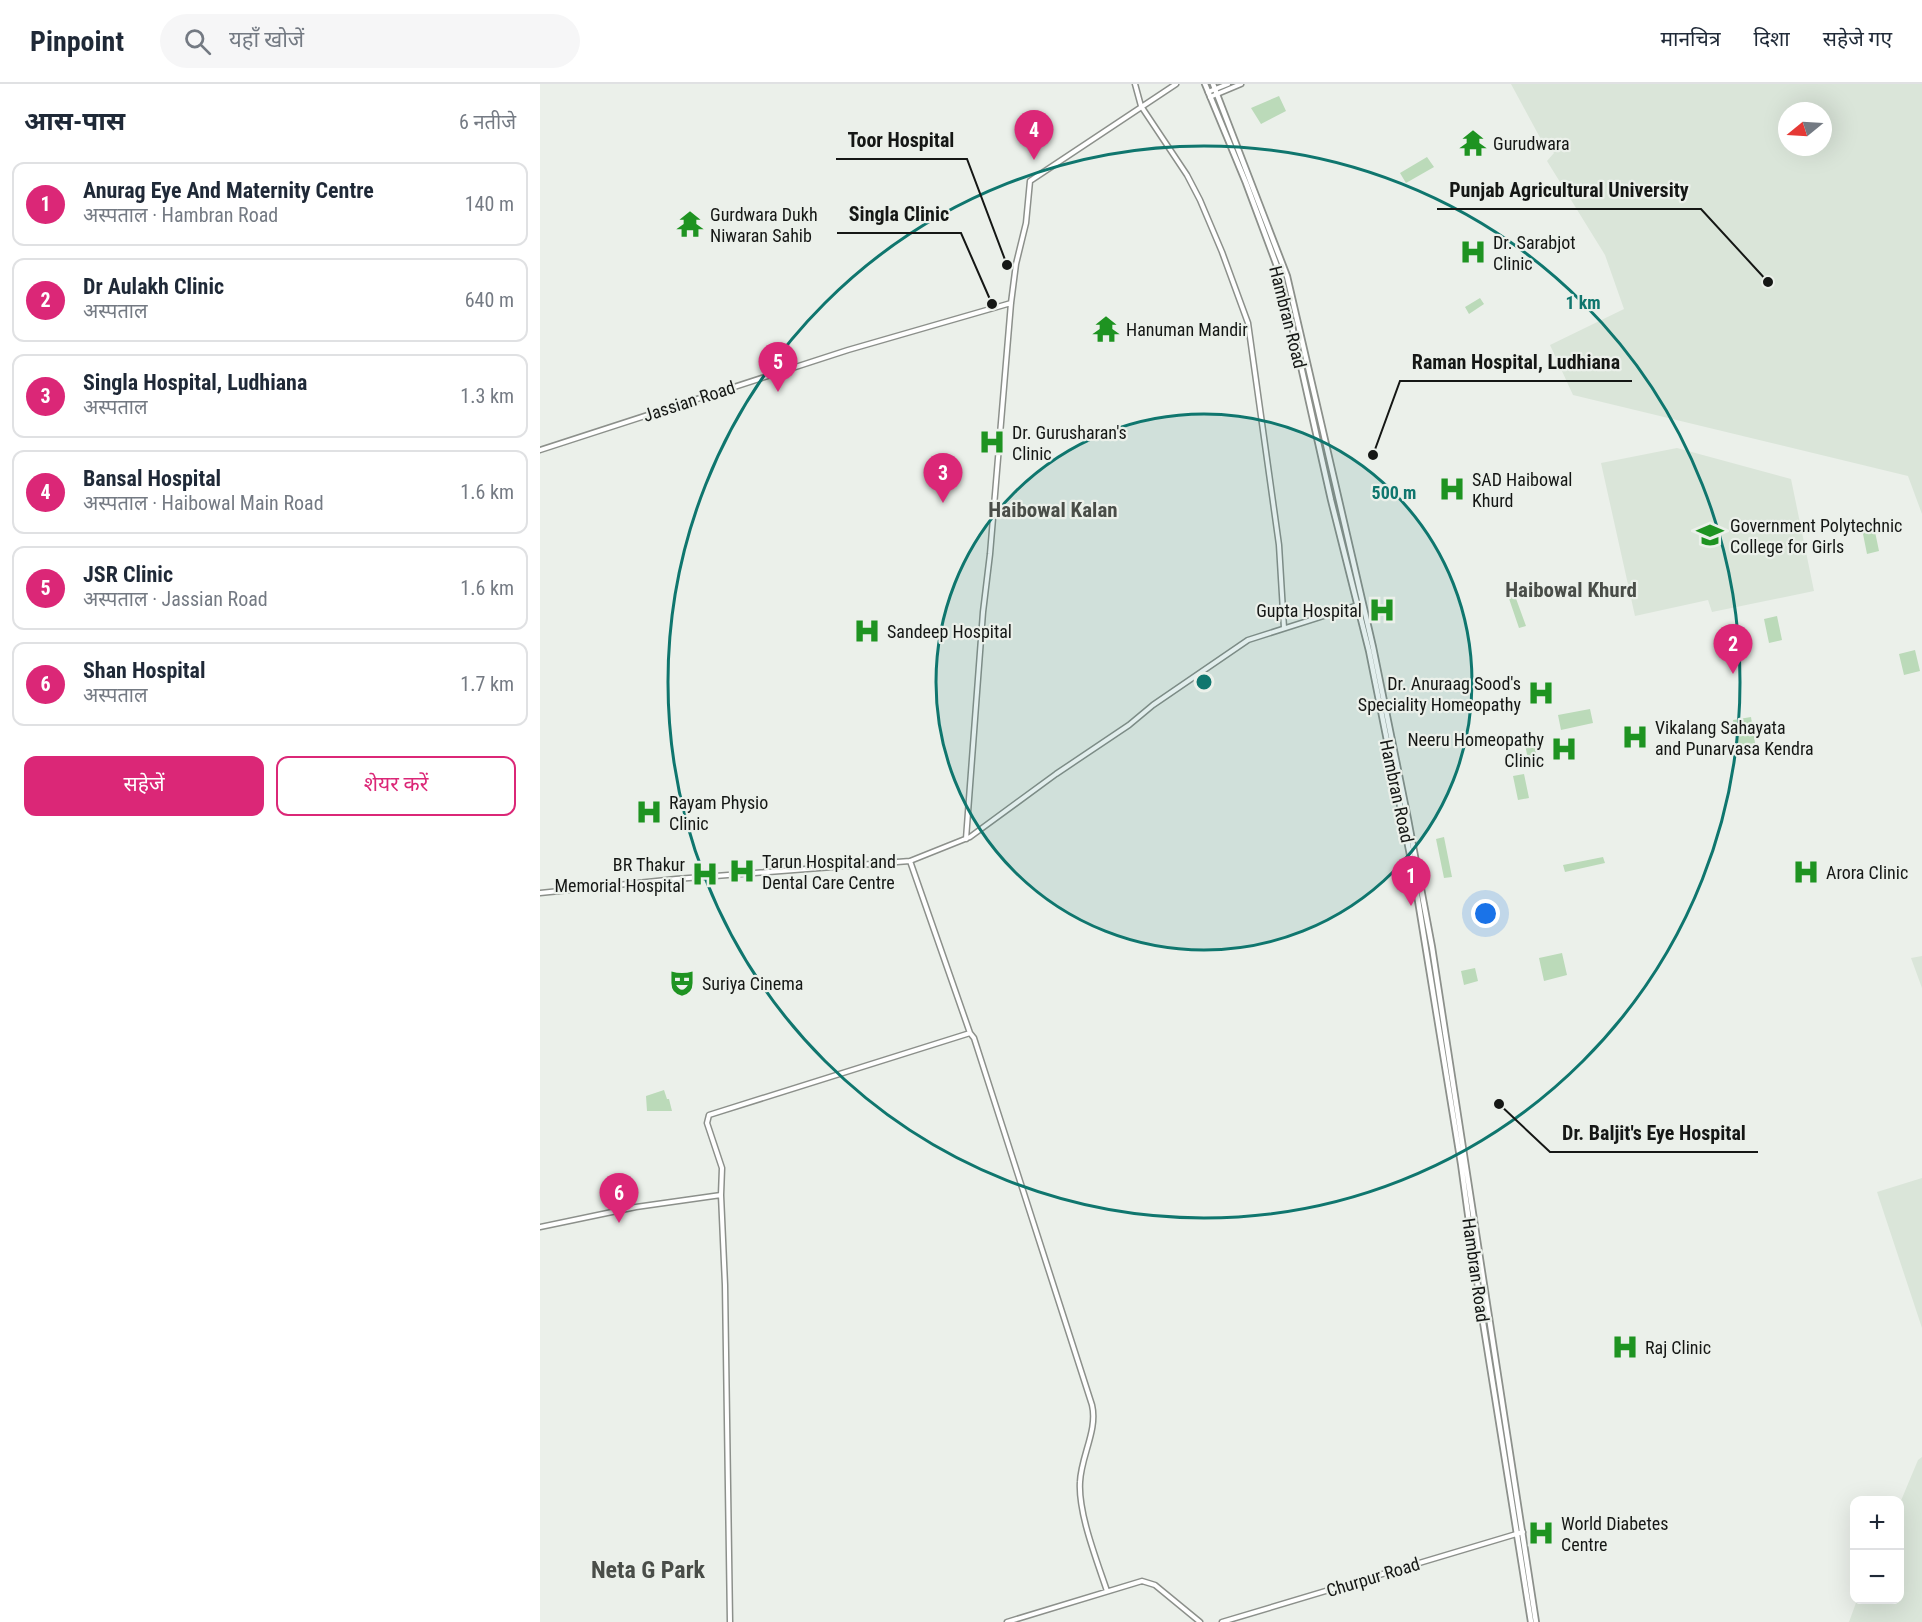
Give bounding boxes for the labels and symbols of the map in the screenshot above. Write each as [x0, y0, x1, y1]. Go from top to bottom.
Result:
north arrow [1778, 102, 1832, 156]
pin: 4 [1014, 110, 1054, 160]
callout: Toor Hospital [836, 121, 967, 159]
text: Toor Hospital [848, 128, 954, 152]
temple icon: Gurudwara [1458, 128, 1488, 158]
place label: Gurudwara [1493, 133, 1570, 154]
callout: Punjab Agricultural University [1437, 171, 1701, 209]
text: Punjab Agricultural University [1449, 178, 1689, 202]
callout: Singla Clinic [837, 195, 961, 233]
text: Singla Clinic [849, 202, 949, 226]
place label: Gurdwara Dukh Niwaran Sahib [710, 204, 818, 246]
temple icon: Gurdwara Dukh Niwaran Sahib [675, 209, 705, 239]
place label: Dr. Sarabjot Clinic [1493, 232, 1576, 274]
hospital icon: Dr. Sarabjot Clinic [1458, 237, 1488, 267]
street label: Hambran Road [1265, 264, 1311, 370]
text: 1 km [1565, 292, 1601, 313]
temple icon: Hanuman Mandir [1091, 314, 1121, 344]
place label: Hanuman Mandir [1126, 319, 1248, 340]
pin: 5 [758, 342, 798, 392]
callout: Raman Hospital, Ludhiana [1400, 343, 1632, 381]
text: Raman Hospital, Ludhiana [1412, 350, 1620, 374]
street label: Jassian Road [640, 376, 738, 426]
place label: Dr. Gurusharan's Clinic [1012, 422, 1127, 464]
hospital icon: Dr. Gurusharan's Clinic [977, 427, 1007, 457]
pin: 3 [924, 454, 962, 503]
place label: SAD Haibowal Khurd [1472, 469, 1572, 511]
hospital icon: SAD Haibowal Khurd [1437, 474, 1467, 504]
text: 500 m [1372, 482, 1416, 503]
district label: Haibowal Kalan [988, 498, 1118, 522]
place label: Government Polytechnic College for Girls [1730, 515, 1902, 557]
school or university icon: Government Polytechnic College for Girls [1695, 520, 1725, 550]
district label: Haibowal Khurd [1505, 578, 1637, 602]
hospital icon: Gupta Hospital [1367, 595, 1397, 625]
place label: Gupta Hospital [1256, 600, 1362, 621]
hospital icon: Sandeep Hospital [852, 616, 882, 646]
place label: Sandeep Hospital [887, 621, 1012, 642]
pin: 2 [1714, 624, 1752, 674]
centre of rings [1194, 672, 1214, 692]
place label: Dr. Anuraag Sood's Speciality Homeopathy [1358, 673, 1522, 715]
hospital icon: Dr. Anuraag Sood's Speciality Homeopathy [1526, 678, 1556, 708]
place label: Vikalang Sahayata and Punarvasa Kendra [1655, 717, 1814, 759]
hospital icon: Vikalang Sahayata and Punarvasa Kendra [1620, 722, 1650, 752]
place label: Neeru Homeopathy Clinic [1407, 729, 1544, 771]
hospital icon: Neeru Homeopathy Clinic [1549, 734, 1579, 764]
street label: Hambran Road [1376, 737, 1418, 845]
place label: Rayam Physio Clinic [669, 792, 768, 834]
hospital icon: Rayam Physio Clinic [634, 797, 664, 827]
place label: Tarun Hospital and Dental Care Centre [762, 851, 896, 893]
place label: BR Thakur Memorial Hospital [554, 854, 686, 896]
hospital icon: Tarun Hospital and Dental Care Centre [727, 856, 757, 886]
pin: 1 [1392, 856, 1430, 906]
hospital icon: Arora Clinic [1791, 857, 1821, 887]
hospital icon: BR Thakur Memorial Hospital [690, 859, 720, 889]
place label: Arora Clinic [1826, 862, 1908, 883]
your location [1471, 899, 1500, 928]
theatre icon: Suriya Cinema [667, 968, 697, 998]
place label: Suriya Cinema [702, 973, 803, 994]
callout: Dr. Baljit's Eye Hospital [1550, 1114, 1758, 1152]
text: Dr. Baljit's Eye Hospital [1562, 1121, 1746, 1145]
pin: 6 [600, 1174, 638, 1223]
street label: Hambran Road [1458, 1217, 1494, 1323]
hospital icon: Raj Clinic [1610, 1332, 1640, 1362]
place label: Raj Clinic [1645, 1337, 1711, 1358]
place label: World Diabetes Centre [1561, 1513, 1668, 1555]
hospital icon: World Diabetes Centre [1526, 1518, 1556, 1548]
street label: Churpur Road [1324, 1553, 1422, 1601]
district label: Neta G Park [591, 1556, 706, 1584]

